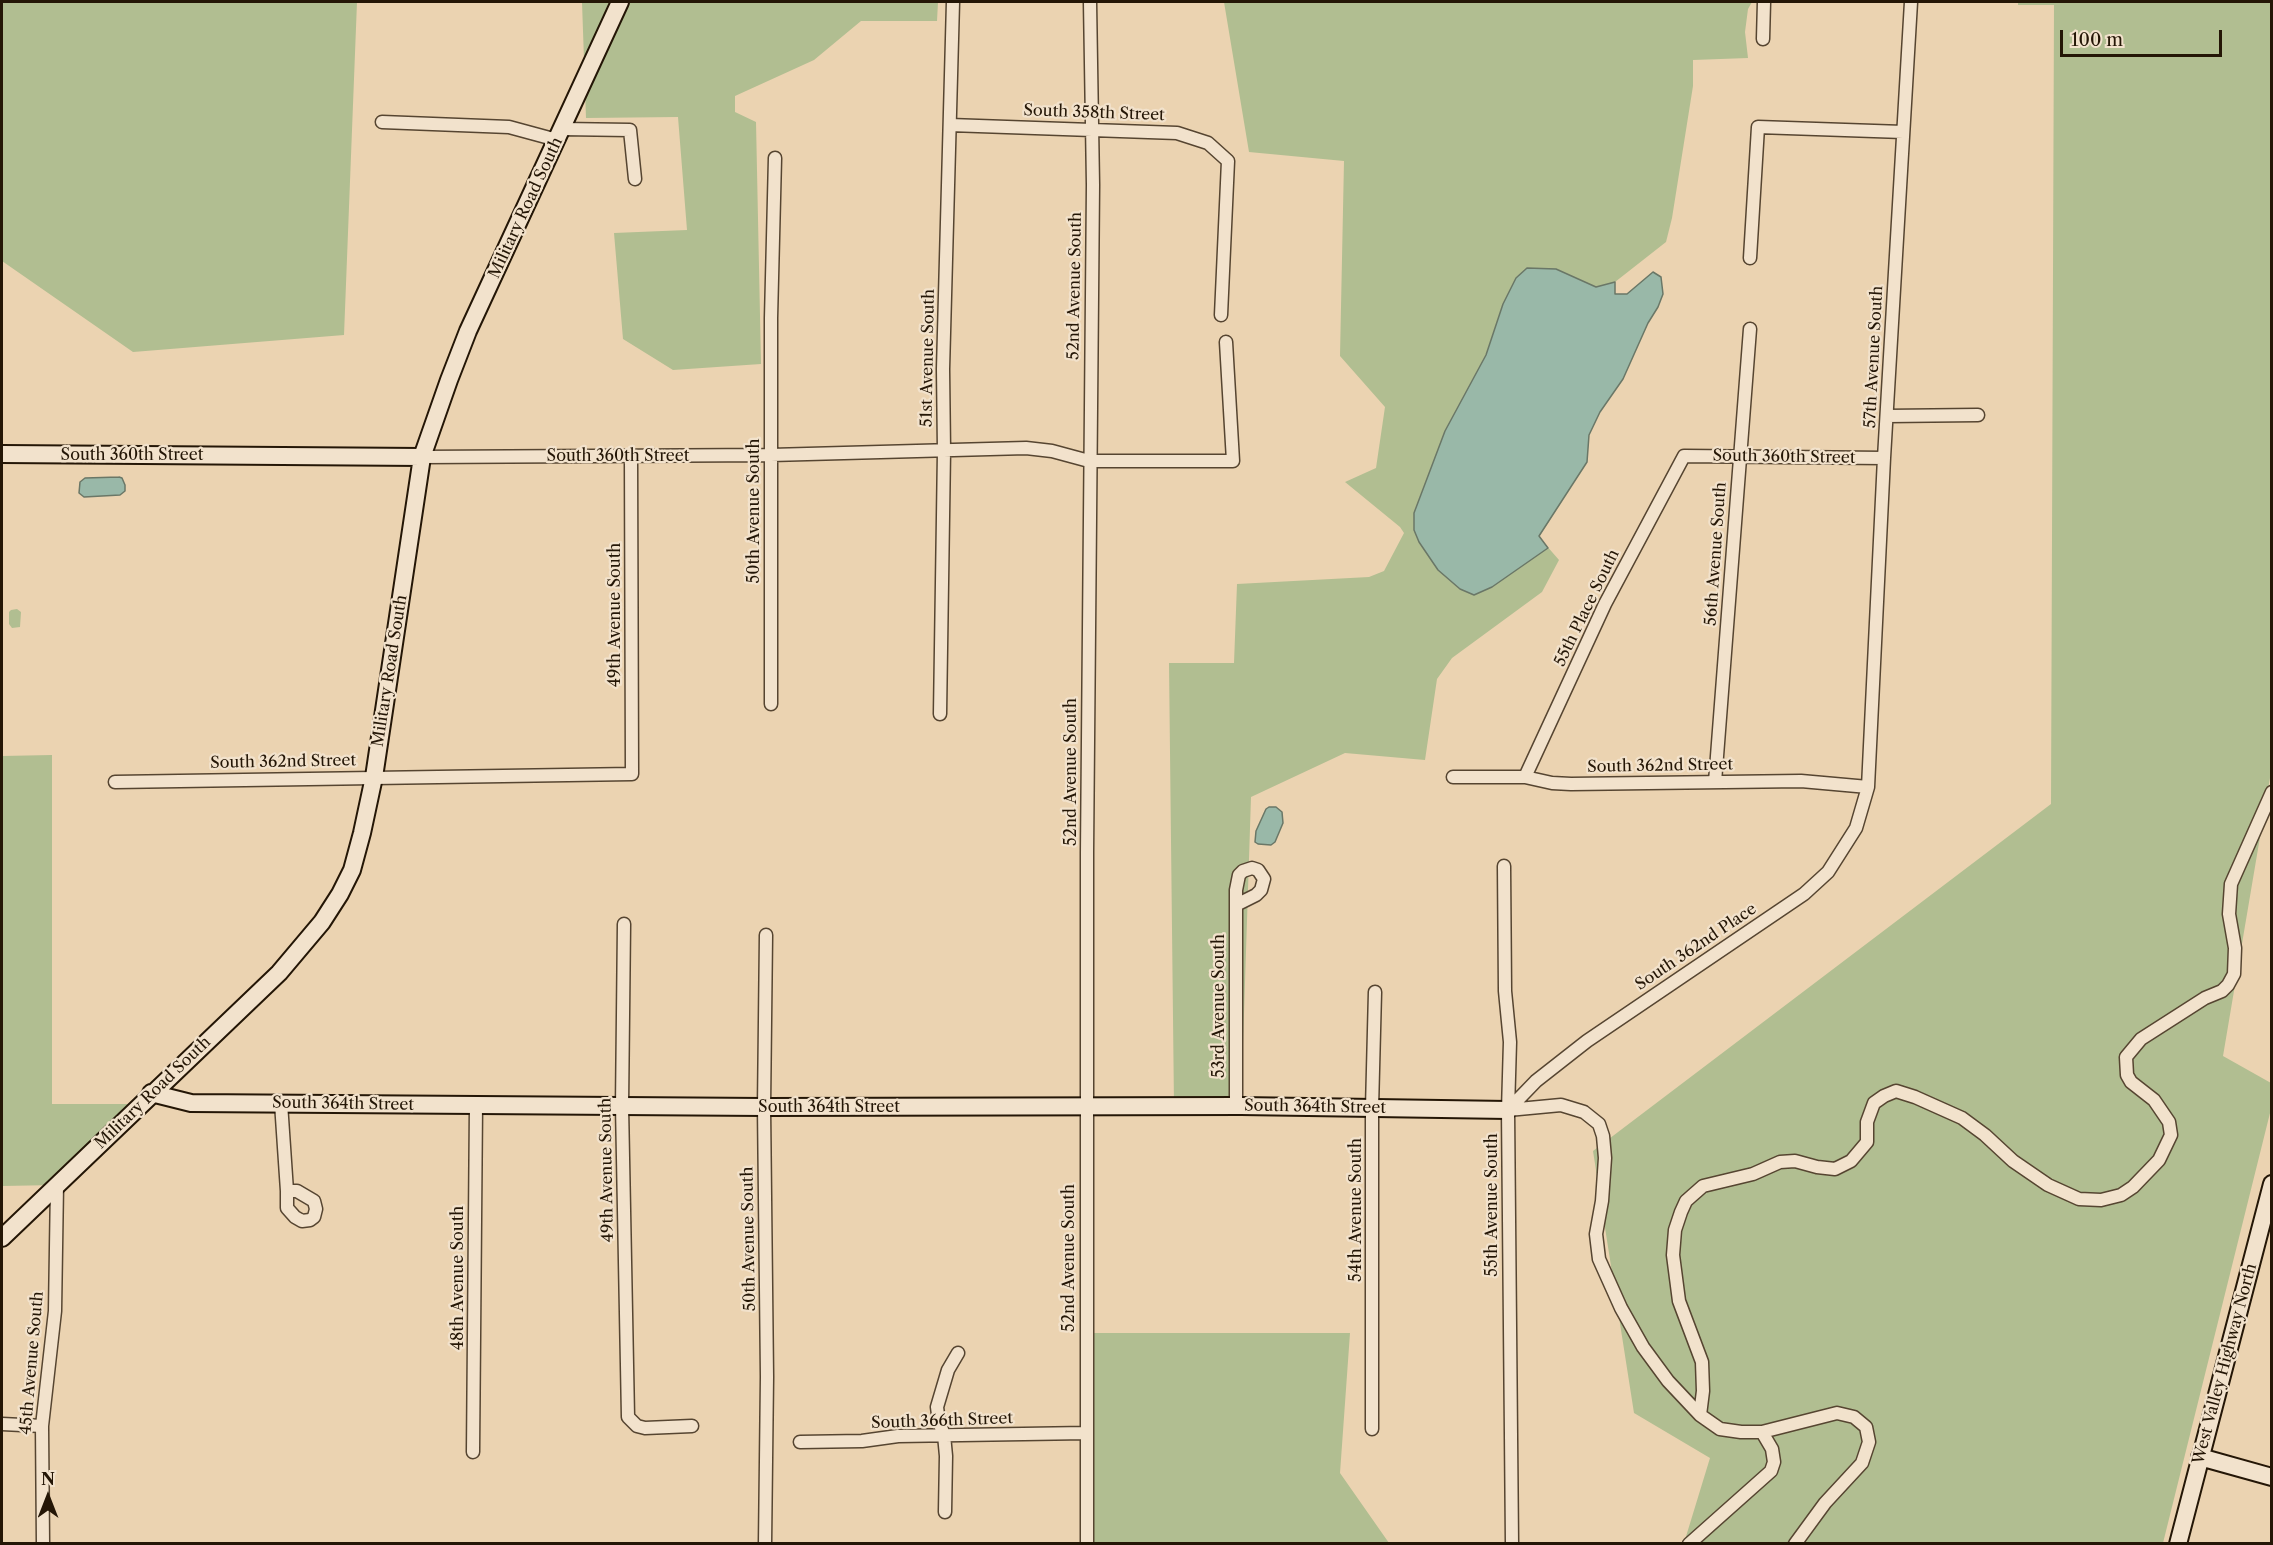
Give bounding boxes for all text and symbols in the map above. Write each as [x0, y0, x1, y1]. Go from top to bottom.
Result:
scale bar [2063, 18, 2225, 56]
text: 100 m [2071, 29, 2123, 51]
street label: South 358th Street [1023, 101, 1165, 125]
street label: Military Road South [485, 134, 567, 282]
street label: 52nd Avenue South [1064, 212, 1086, 360]
street label: 57th Avenue South [1861, 285, 1887, 429]
street label: 51st Avenue South [917, 289, 939, 427]
street label: 50th Avenue South [744, 439, 764, 583]
street label: South 360th Street [61, 445, 203, 465]
street label: South 360th Street [547, 446, 689, 466]
street label: South 360th Street [1712, 446, 1856, 468]
street label: 56th Avenue South [1701, 481, 1731, 627]
street label: 49th Avenue South [605, 543, 625, 687]
street label: 55th Place South [1550, 546, 1624, 670]
street label: Military Road South [369, 594, 411, 748]
street label: 52nd Avenue South [1061, 698, 1081, 846]
street label: South 362nd Street [210, 751, 356, 773]
street label: South 362nd Street [1587, 755, 1733, 777]
street label: South 362nd Place [1632, 899, 1760, 995]
street label: 53rd Avenue South [1209, 934, 1229, 1078]
street label: Military Road South [91, 1033, 215, 1153]
street label: South 364th Street [272, 1093, 414, 1115]
street label: South 364th Street [1244, 1096, 1386, 1118]
street label: South 364th Street [758, 1097, 900, 1117]
street label: 49th Avenue South [596, 1098, 618, 1242]
street label: 55th Avenue South [1482, 1133, 1502, 1277]
street label: 54th Avenue South [1346, 1138, 1366, 1282]
street label: 50th Avenue South [738, 1166, 760, 1312]
street label: 52nd Avenue South [1059, 1184, 1079, 1332]
street label: 48th Avenue South [448, 1206, 468, 1350]
street label: West Valley Highway North [2189, 1261, 2261, 1467]
street label: 45th Avenue South [16, 1290, 48, 1436]
street label: South 366th Street [871, 1409, 1013, 1433]
north arrow [18, 1467, 78, 1527]
text: N [41, 1469, 55, 1489]

